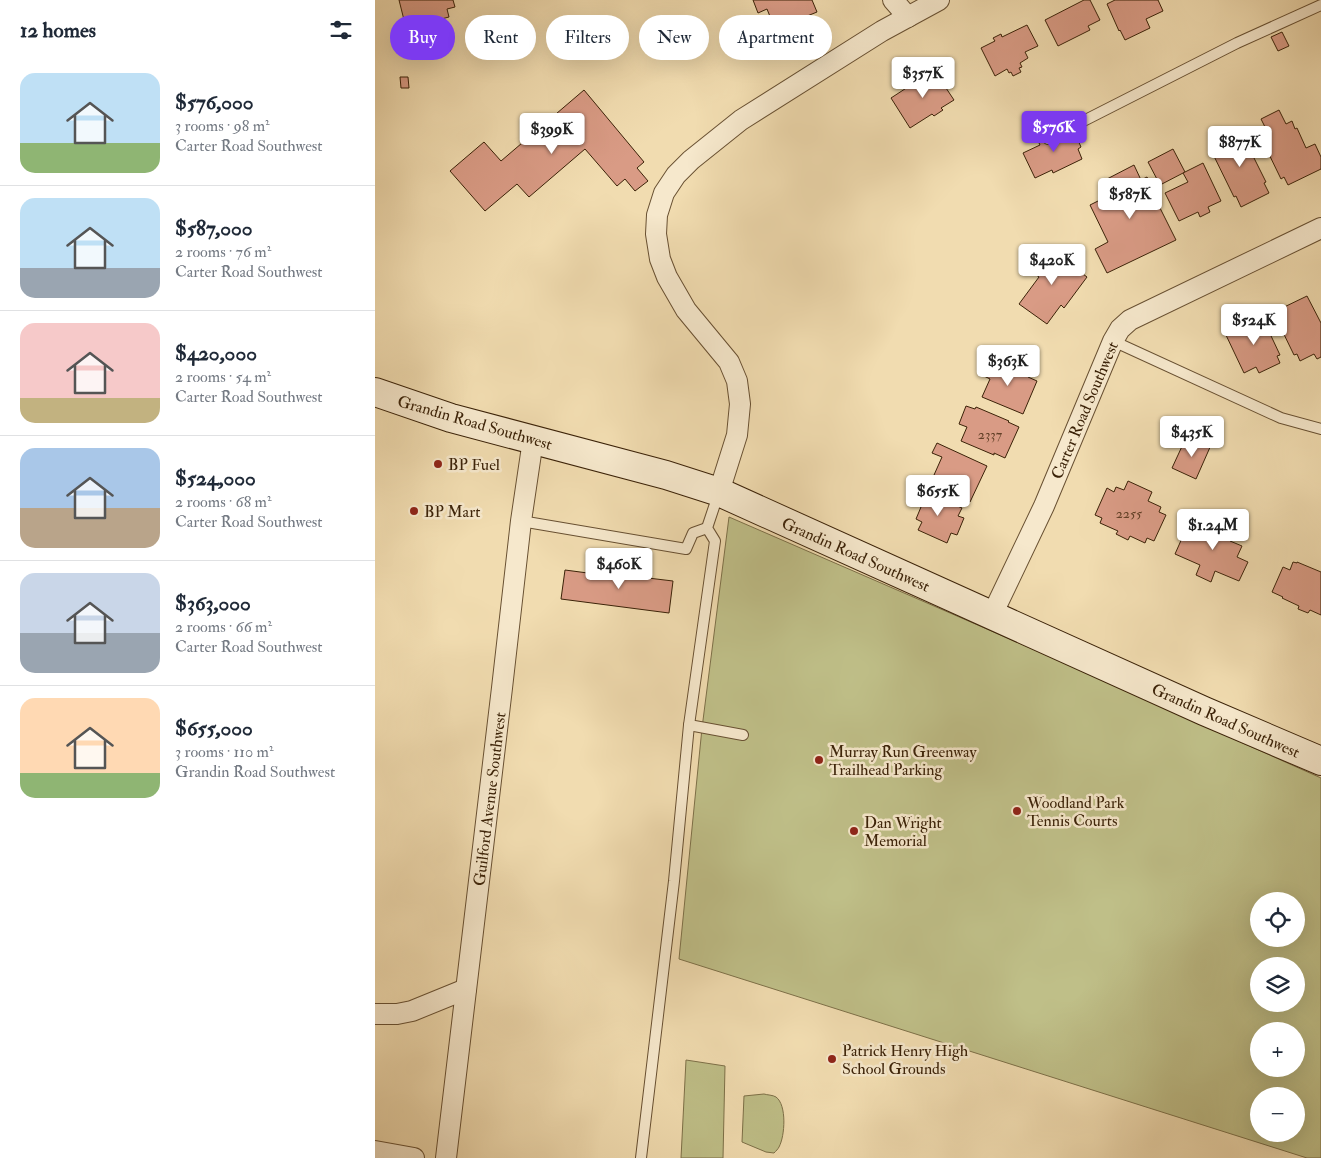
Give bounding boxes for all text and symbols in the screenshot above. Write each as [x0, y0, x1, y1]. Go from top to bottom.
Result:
chip: Buy [390, 15, 455, 60]
chip: Rent [465, 15, 536, 60]
chip: Filters [546, 15, 629, 60]
chip: New [639, 15, 709, 60]
chip: Apartment [719, 15, 832, 60]
icon: filters [327, 16, 355, 44]
text: 12 homes [20, 17, 96, 44]
pin: $357K [888, 56, 958, 99]
text: $357K [903, 63, 943, 83]
text: $576,000 [175, 89, 254, 116]
icon: home [60, 93, 120, 153]
pin: $576K [1019, 110, 1089, 153]
pin: $399K [517, 112, 587, 155]
text: 3 rooms · 98 m² [175, 116, 270, 136]
text: $576K [1033, 117, 1075, 137]
text: $399K [531, 119, 573, 139]
pin: $877K [1205, 126, 1275, 168]
text: $877K [1219, 132, 1261, 152]
text: Carter Road Southwest [175, 136, 323, 156]
pin: $587K [1095, 178, 1165, 220]
text: $587K [1109, 184, 1151, 204]
text: $587,000 [175, 215, 253, 242]
icon: home [60, 218, 120, 278]
text: 2 rooms · 76 m² [175, 242, 271, 262]
pin: $420K [1017, 244, 1087, 286]
text: $420K [1029, 250, 1075, 270]
text: Carter Road Southwest [175, 262, 323, 282]
pin: $524K [1219, 304, 1289, 346]
text: $524K [1232, 310, 1276, 330]
street label: Carter Road Southwest [1047, 339, 1123, 482]
text: $420,000 [175, 340, 257, 367]
icon: home [60, 343, 120, 403]
pin: $363K [973, 344, 1043, 387]
text: $363K [988, 351, 1028, 371]
text: 2 rooms · 54 m² [175, 367, 271, 387]
text: Carter Road Southwest [175, 387, 323, 407]
street label: Grandin Road Southwest [395, 391, 554, 455]
pin: $435K [1157, 416, 1227, 458]
text: $435K [1171, 422, 1213, 442]
house number: 2337 [978, 426, 1003, 443]
place label: BP Fuel [448, 455, 500, 475]
marker: BP Fuel [432, 458, 444, 470]
text: $524,000 [175, 465, 256, 492]
icon: home [60, 468, 120, 528]
pin: $655K [903, 474, 973, 517]
text: $655K [917, 481, 959, 501]
text: 2 rooms · 68 m² [175, 492, 271, 512]
place label: BP Mart [424, 502, 480, 522]
marker: BP Mart [408, 505, 420, 517]
house number: 2255 [1116, 505, 1143, 522]
pin: $1.24M [1172, 508, 1254, 551]
text: Carter Road Southwest [175, 512, 323, 532]
street label: Grandin Road Southwest [778, 513, 933, 597]
text: $1.24M [1188, 515, 1238, 535]
pin: $460K [584, 548, 654, 590]
text: $460K [596, 554, 642, 574]
text: $363,000 [175, 590, 251, 617]
icon: home [60, 593, 120, 653]
text: 2 rooms · 66 m² [175, 617, 272, 637]
text: Carter Road Southwest [175, 637, 323, 657]
street label: Grandin Road Southwest [1148, 679, 1303, 763]
street label: Guilford Avenue Southwest [469, 711, 511, 887]
text: $655,000 [175, 715, 253, 742]
icon: home [60, 718, 120, 778]
text: 3 rooms · 110 m² [175, 742, 273, 762]
place label: Murray Run Greenway Trailhead Parking [829, 742, 977, 780]
marker: Murray Run Greenway Trailhead Parking [813, 754, 825, 766]
text: Grandin Road Southwest [175, 762, 335, 782]
place label: Woodland Park Tennis Courts [1026, 793, 1125, 831]
marker: Woodland Park Tennis Courts [1011, 805, 1023, 817]
place label: Dan Wright Memorial [864, 813, 942, 851]
marker: Dan Wright Memorial [848, 825, 860, 837]
map controls [1250, 892, 1305, 1142]
button: locate [1250, 892, 1305, 947]
button: layers [1250, 957, 1305, 1012]
button: + [1250, 1022, 1305, 1077]
place label: Patrick Henry High School Grounds [842, 1041, 969, 1079]
marker: Patrick Henry High School Grounds [826, 1053, 838, 1065]
button: − [1250, 1087, 1305, 1142]

